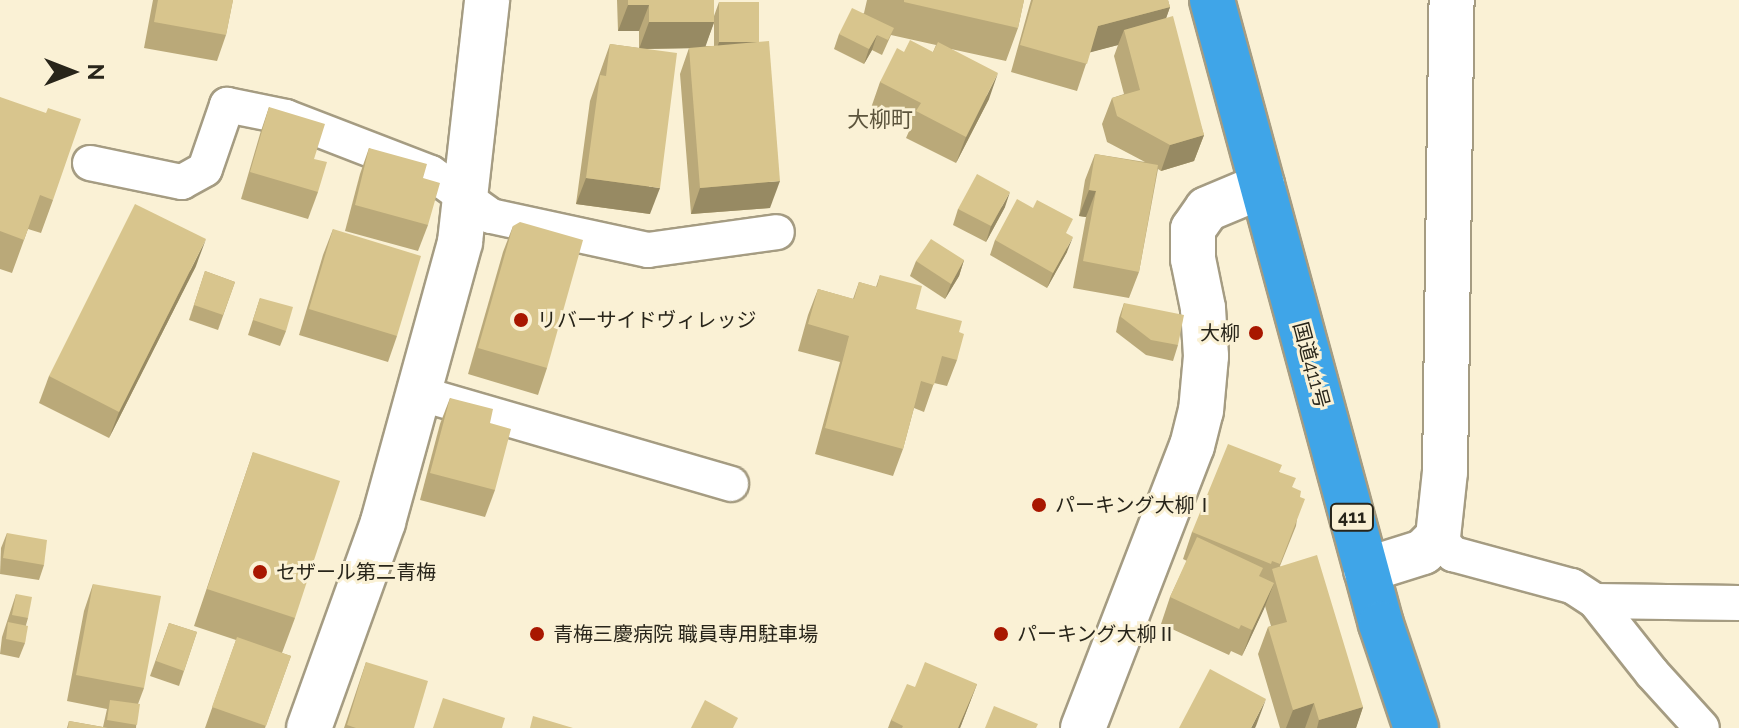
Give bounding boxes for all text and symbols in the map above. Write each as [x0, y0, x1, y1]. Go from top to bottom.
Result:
north arrow [32, 32, 112, 112]
text: N [83, 64, 109, 80]
district label: 大柳町 [847, 107, 913, 133]
place label: リバーサイドヴィレッジ [537, 308, 757, 332]
marker: リバーサイドヴィレッジ [512, 311, 530, 329]
street label: 国道411号 [1288, 319, 1334, 411]
place label: 大柳 [1200, 321, 1240, 345]
marker: 大柳 [1247, 324, 1265, 342]
place label: パーキング大柳Ⅰ [1055, 493, 1215, 517]
marker: パーキング大柳Ⅰ [1030, 496, 1048, 514]
road number: 411 [1328, 503, 1376, 531]
place label: セザール第二青梅 [276, 560, 436, 584]
marker: セザール第二青梅 [251, 563, 269, 581]
place label: 青梅三慶病院 職員専用駐車場 [553, 622, 818, 646]
place label: パーキング大柳Ⅱ [1017, 622, 1177, 646]
marker: 青梅三慶病院 職員専用駐車場 [528, 625, 546, 643]
marker: パーキング大柳Ⅱ [992, 625, 1010, 643]

